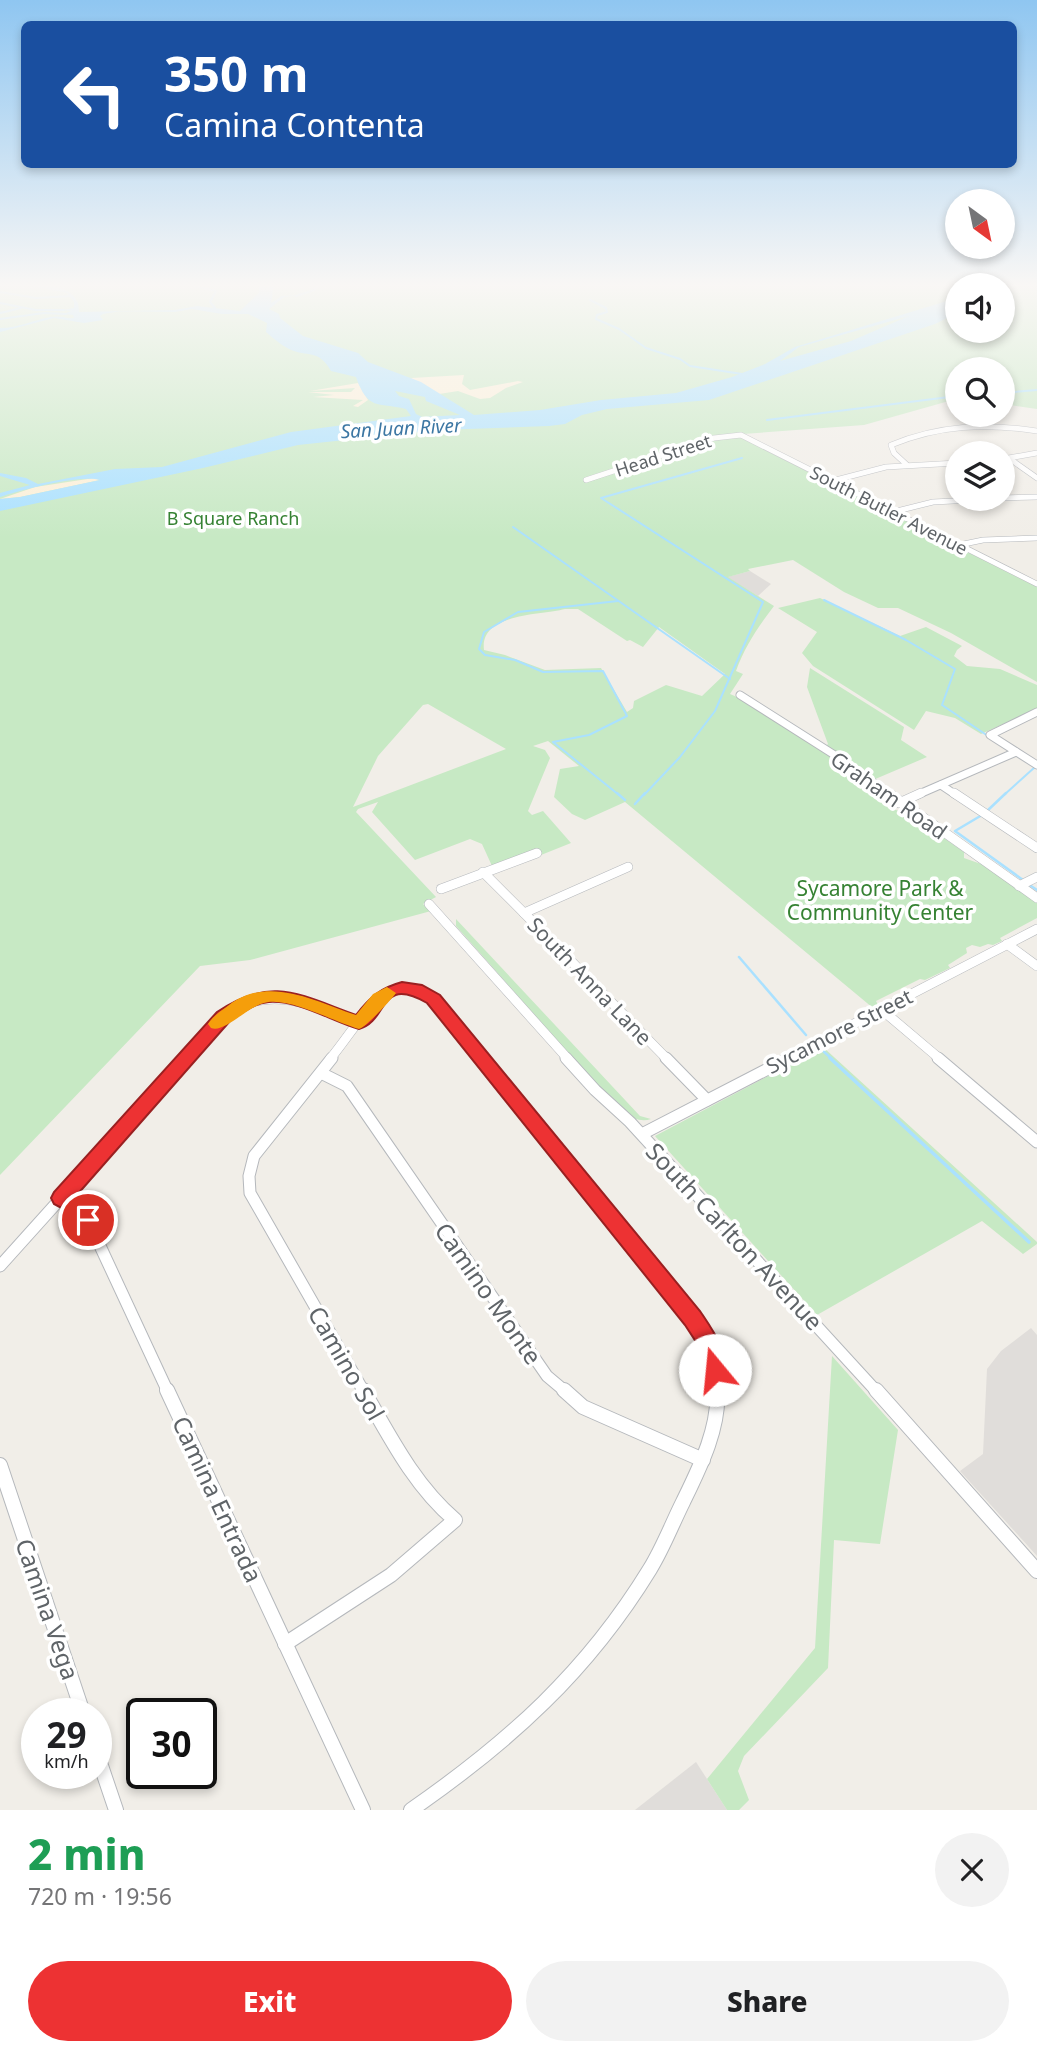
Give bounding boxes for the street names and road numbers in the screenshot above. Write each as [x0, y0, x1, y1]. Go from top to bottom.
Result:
street label: Head Street [612, 428, 715, 482]
street label: South Butler Avenue [806, 460, 972, 560]
street label: Graham Road [825, 745, 953, 845]
street label: South Anna Lane [522, 911, 658, 1051]
street label: Sycamore Street [761, 982, 917, 1080]
street label: South Carlton Avenue [639, 1135, 831, 1337]
street label: Camino Monte [428, 1215, 550, 1371]
street label: Camino Sol [301, 1300, 393, 1426]
street label: Camina Entrada [165, 1411, 271, 1587]
street label: Camina Vega [8, 1534, 88, 1684]

